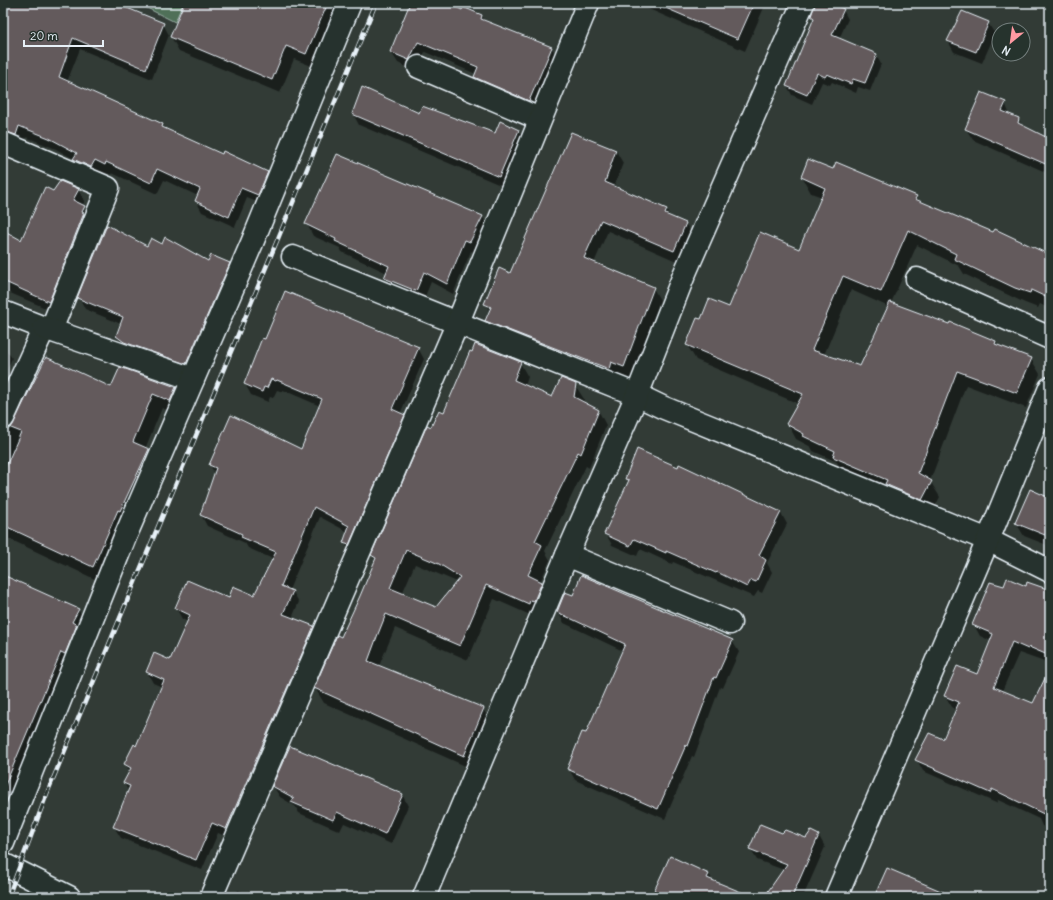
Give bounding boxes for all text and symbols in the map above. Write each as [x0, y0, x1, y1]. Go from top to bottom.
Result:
scale bar [24, 22, 103, 48]
north arrow [991, 22, 1031, 62]
text: 20 m [30, 28, 58, 43]
text: N [999, 43, 1013, 59]

